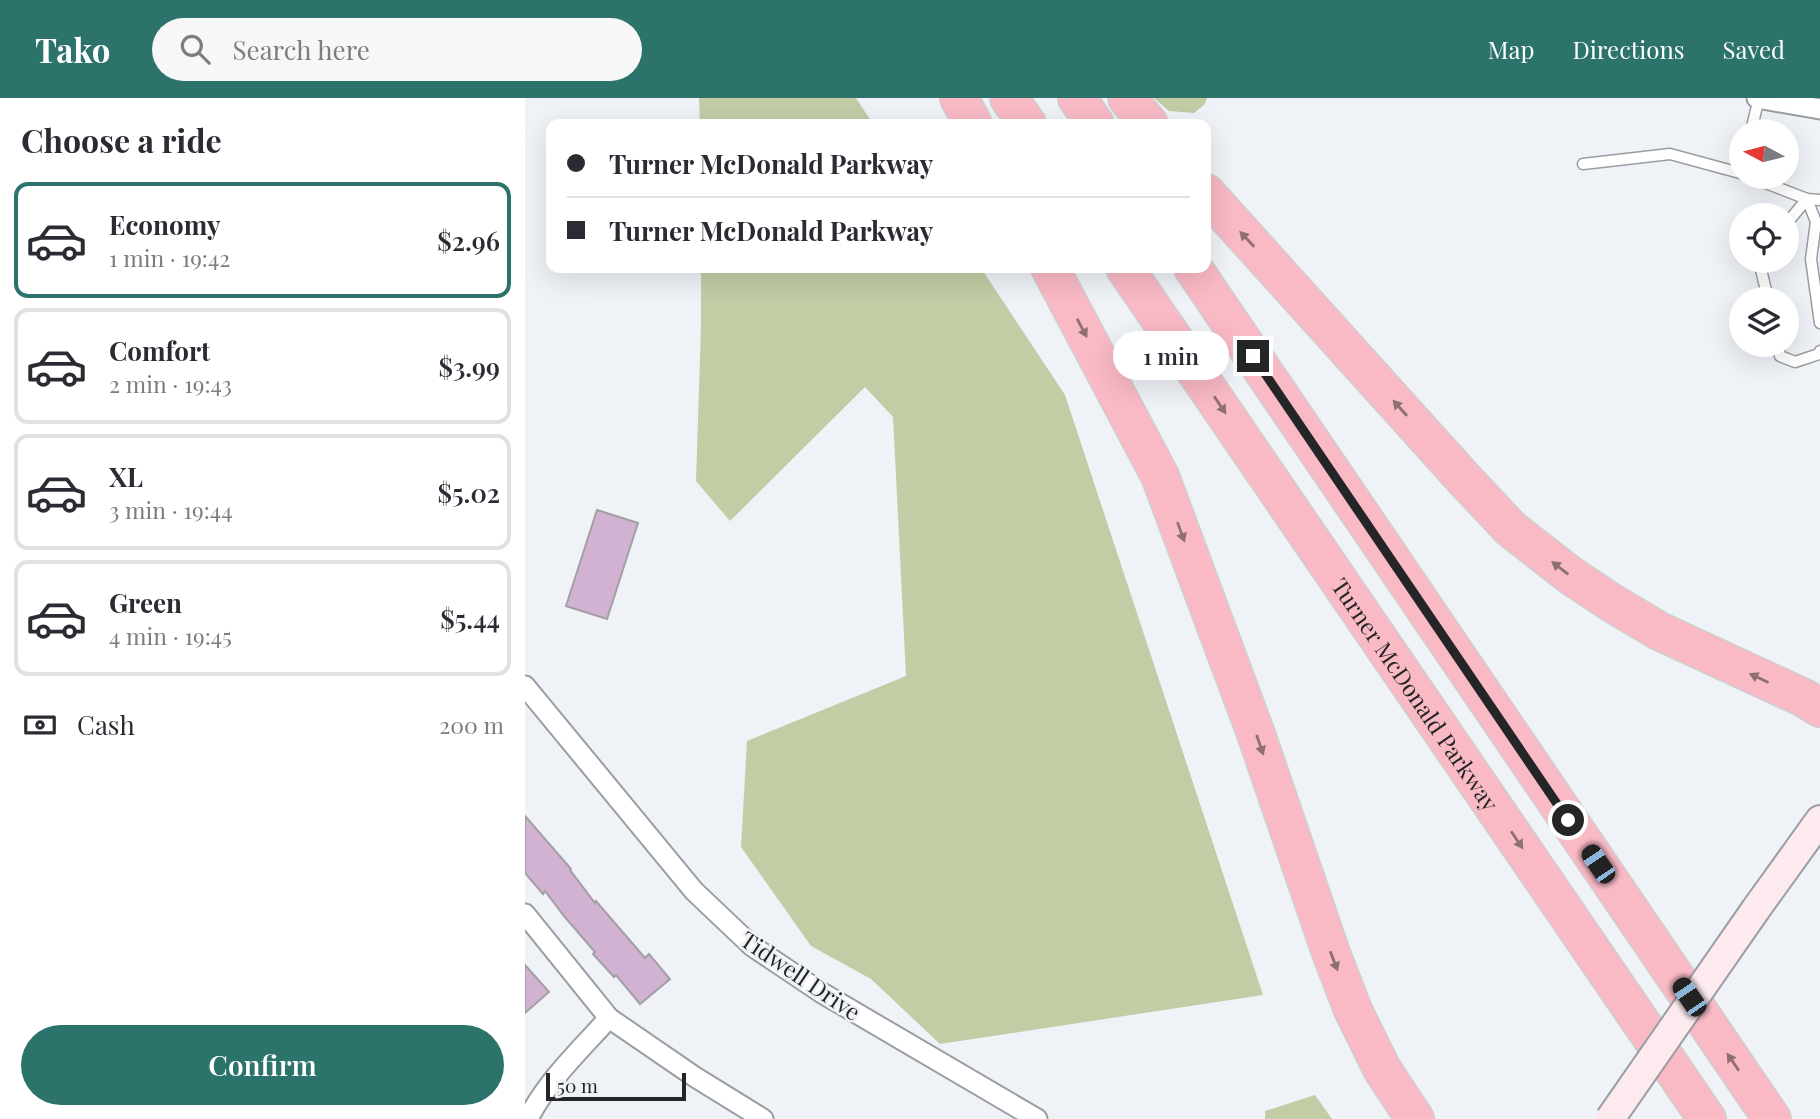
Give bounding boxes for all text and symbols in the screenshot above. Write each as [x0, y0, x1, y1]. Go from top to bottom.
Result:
search box [152, 18, 642, 81]
text: Tako [35, 27, 110, 71]
icon: search [176, 30, 214, 68]
text: Search here [232, 32, 370, 67]
text: Map [1488, 33, 1534, 65]
text: Directions [1572, 33, 1685, 65]
text: Saved [1723, 33, 1785, 65]
text: Choose a ride [21, 118, 222, 161]
north arrow [1729, 119, 1799, 189]
map controls [1729, 119, 1799, 357]
text: Turner McDonald Parkway [609, 146, 933, 181]
button: locate [1729, 203, 1799, 273]
text: Economy [109, 207, 220, 242]
icon: car [25, 209, 88, 272]
text: Turner McDonald Parkway [609, 213, 933, 248]
text: $2.96 [437, 223, 500, 258]
one-way arrow [1240, 231, 1256, 248]
text: 1 min · 19:42 [109, 242, 230, 273]
button: layers [1729, 287, 1799, 357]
one-way arrow [1076, 318, 1087, 338]
callout: 1 min [1113, 331, 1229, 380]
text: Comfort [109, 333, 210, 368]
icon: car [25, 335, 88, 398]
text: 1 min [1143, 340, 1199, 371]
route end [1237, 340, 1269, 372]
text: $3.99 [439, 349, 500, 384]
text: 2 min · 19:43 [109, 368, 232, 399]
one-way arrow [1213, 395, 1226, 415]
one-way arrow [1393, 399, 1408, 416]
text: XL [109, 459, 143, 494]
icon: car [25, 461, 88, 524]
text: $5.02 [437, 475, 500, 510]
text: 3 min · 19:44 [109, 494, 233, 525]
one-way arrow [1176, 522, 1187, 543]
one-way arrow [1552, 560, 1570, 575]
street label: Turner McDonald Parkway [1326, 571, 1507, 817]
text: Green [109, 585, 182, 620]
icon: car [25, 587, 88, 650]
text: $5.44 [440, 601, 500, 636]
text: 4 min · 19:45 [109, 620, 232, 651]
one-way arrow [1749, 672, 1769, 684]
icon: cash [21, 706, 59, 744]
text: Cash [77, 707, 135, 742]
text: 200 m [439, 709, 504, 740]
one-way arrow [1255, 735, 1266, 756]
route start [1552, 804, 1584, 836]
one-way arrow [1510, 831, 1524, 849]
car [1578, 841, 1619, 887]
street label: Tidwell Drive [735, 923, 867, 1027]
one-way arrow [1328, 950, 1339, 971]
car [1669, 974, 1710, 1020]
button: Confirm [21, 1025, 504, 1105]
one-way arrow [1727, 1053, 1740, 1072]
scale bar [546, 1070, 686, 1102]
text: 50 m [557, 1072, 598, 1098]

